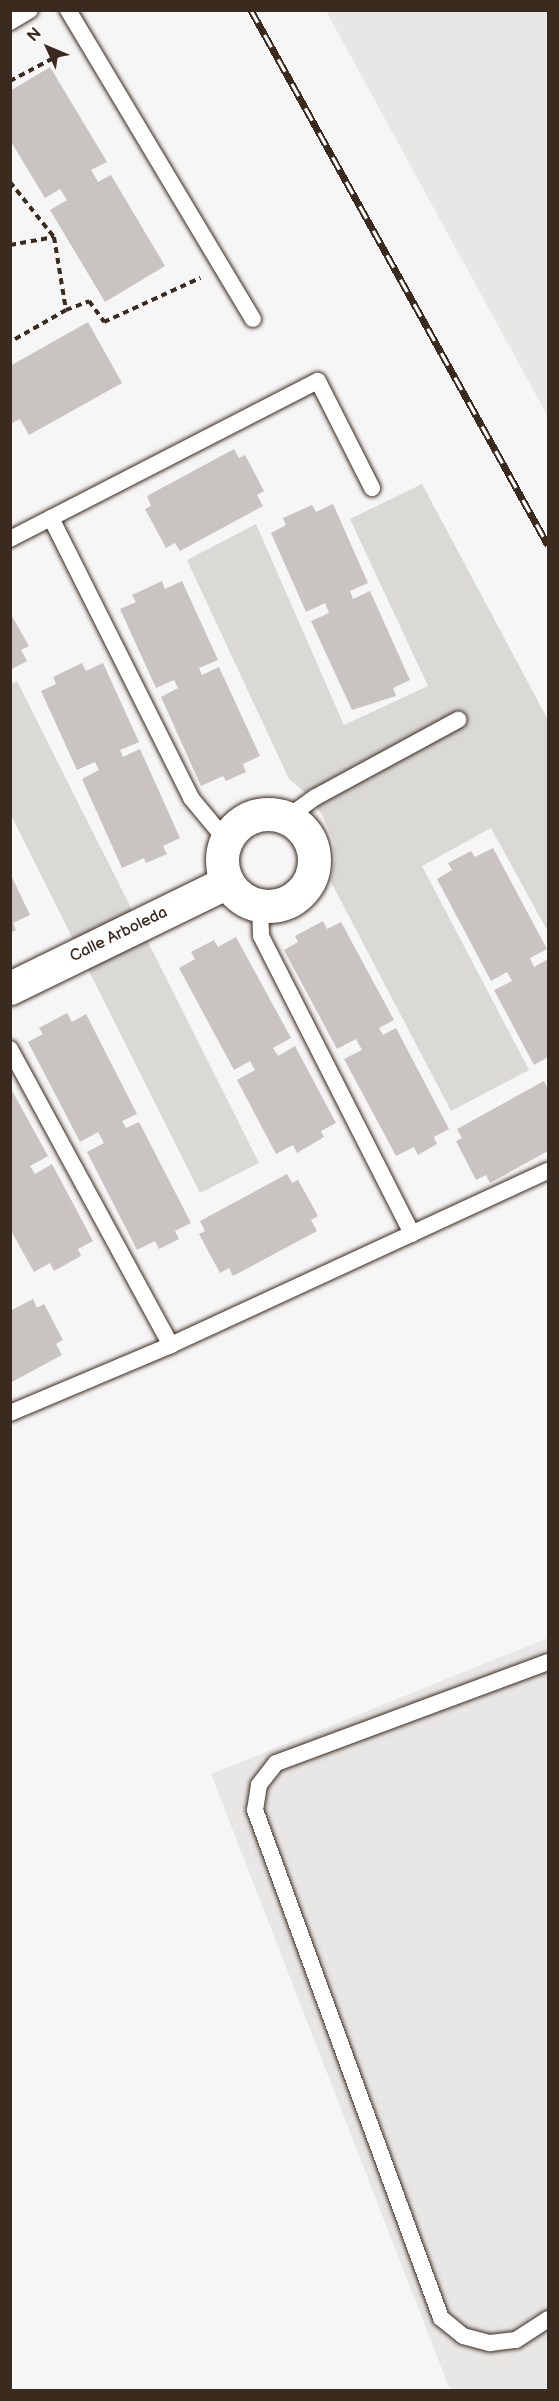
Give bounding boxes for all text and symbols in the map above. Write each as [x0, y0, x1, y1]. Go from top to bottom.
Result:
north arrow [18, 18, 78, 78]
text: N [24, 24, 46, 46]
street label: Calle Arboleda [67, 903, 171, 967]

